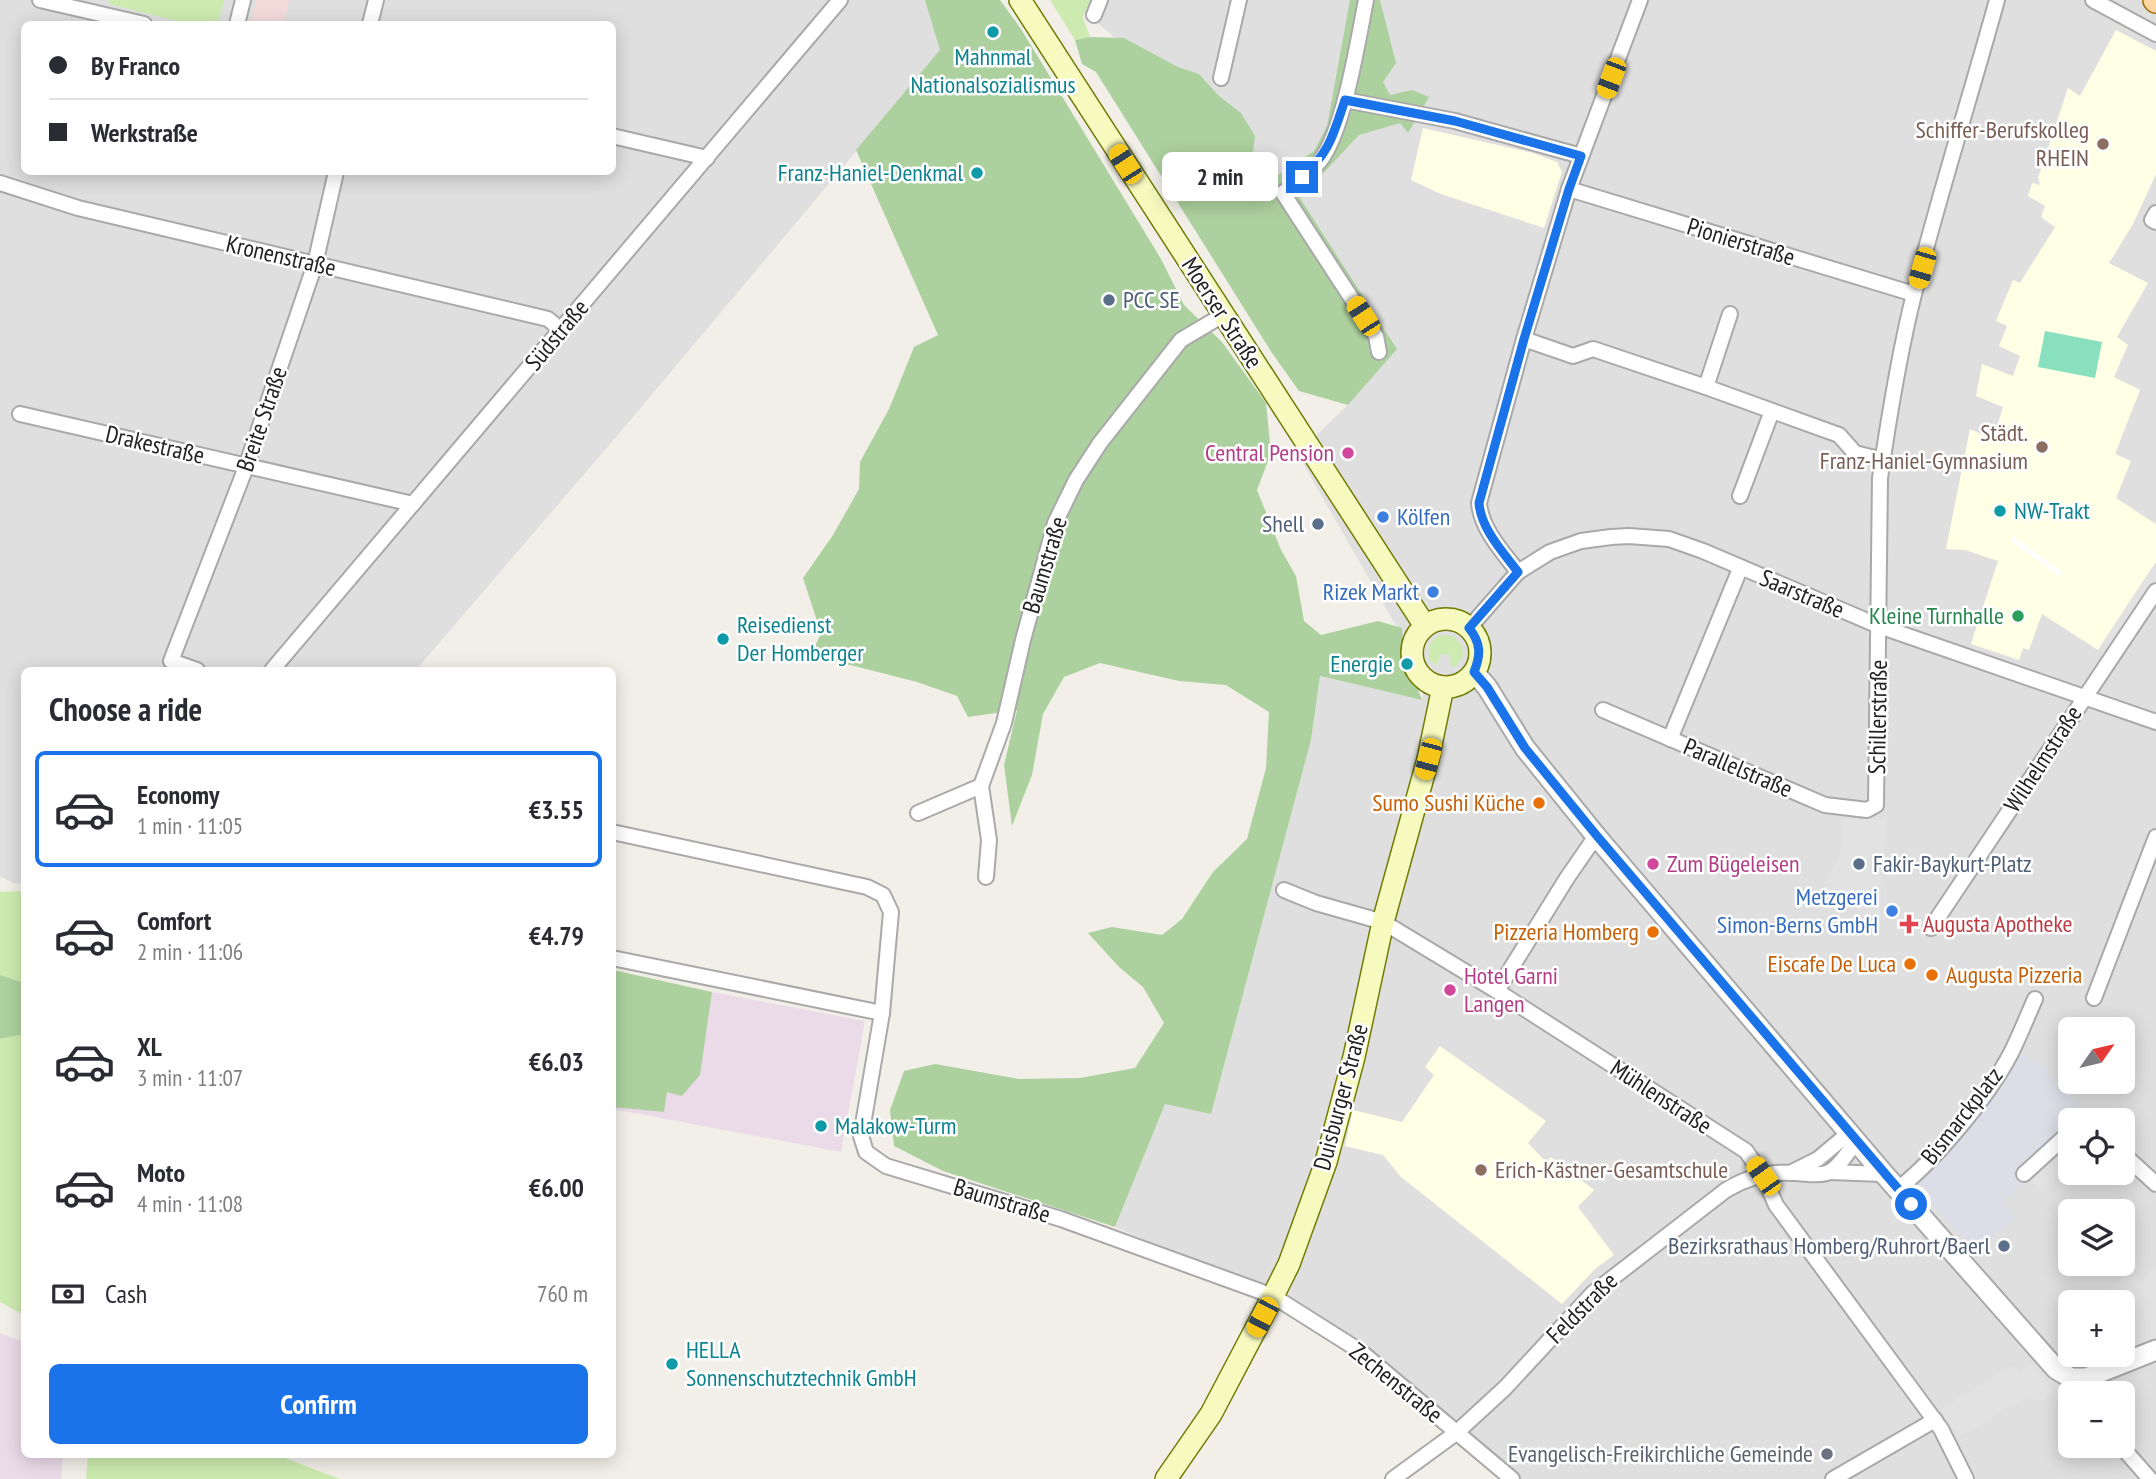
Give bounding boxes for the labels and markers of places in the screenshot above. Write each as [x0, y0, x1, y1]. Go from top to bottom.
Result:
marker: Mahnmal Nationalsozialismus [985, 24, 1001, 40]
place label: Mahnmal Nationalsozialismus [910, 41, 1076, 100]
place label: Schiffer-Berufskolleg RHEIN [1916, 114, 2089, 173]
marker: Schiffer-Berufskolleg RHEIN [2095, 136, 2111, 152]
place label: Franz-Haniel-Denkmal [778, 157, 963, 188]
marker: Franz-Haniel-Denkmal [969, 165, 985, 181]
place label: PCC SE [1123, 284, 1180, 315]
marker: PCC SE [1101, 292, 1117, 308]
place label: Städt. Franz-Haniel-Gymnasium [1820, 417, 2028, 476]
place label: Central Pension [1205, 437, 1334, 468]
marker: Städt. Franz-Haniel-Gymnasium [2034, 439, 2050, 455]
marker: Central Pension [1340, 445, 1356, 461]
place label: NW-Trakt [2014, 495, 2090, 526]
place label: Kölfen [1397, 501, 1450, 532]
marker: NW-Trakt [1992, 503, 2008, 519]
place label: Shell [1262, 508, 1304, 539]
marker: Kölfen [1375, 509, 1391, 525]
marker: Shell [1310, 516, 1326, 532]
place label: Rizek Markt [1323, 576, 1419, 607]
marker: Rizek Markt [1425, 584, 1441, 600]
place label: Kleine Turnhalle [1869, 600, 2004, 631]
marker: Kleine Turnhalle [2010, 608, 2026, 624]
place label: Reisedienst Der Homberger [737, 609, 864, 668]
marker: Reisedienst Der Homberger [715, 631, 731, 647]
place label: Energie [1330, 648, 1393, 679]
marker: Energie [1399, 656, 1415, 672]
place label: Sumo Sushi Küche [1372, 787, 1525, 818]
marker: Sumo Sushi Küche [1531, 795, 1547, 811]
place label: Zum Bügeleisen [1667, 848, 1800, 879]
place label: Fakir-Baykurt-Platz [1873, 848, 2032, 879]
marker: Zum Bügeleisen [1645, 856, 1661, 872]
marker: Fakir-Baykurt-Platz [1851, 856, 1867, 872]
place label: Metzgerei Simon-Berns GmbH [1717, 881, 1878, 940]
marker: Metzgerei Simon-Berns GmbH [1884, 903, 1900, 919]
place label: Augusta Apotheke [1923, 908, 2073, 939]
place label: Pizzeria Homberg [1493, 916, 1639, 947]
marker: Augusta Apotheke [1901, 916, 1917, 932]
marker: Pizzeria Homberg [1645, 924, 1661, 940]
place label: Eiscafe De Luca [1767, 948, 1896, 979]
marker: Eiscafe De Luca [1902, 956, 1918, 972]
place label: Augusta Pizzeria [1946, 959, 2082, 990]
place label: Hotel Garni Langen [1464, 960, 1558, 1019]
marker: Augusta Pizzeria [1924, 967, 1940, 983]
marker: Hotel Garni Langen [1442, 982, 1458, 998]
place label: Malakow-Turm [835, 1110, 956, 1141]
marker: Malakow-Turm [813, 1118, 829, 1134]
place label: Erich-Kästner-Gesamtschule [1495, 1154, 1728, 1185]
marker: Erich-Kästner-Gesamtschule [1473, 1162, 1489, 1178]
place label: Bezirksrathaus Homberg/Ruhrort/Baerl [1668, 1230, 1990, 1261]
marker: Bezirksrathaus Homberg/Ruhrort/Baerl [1996, 1238, 2012, 1254]
place label: HELLA Sonnenschutztechnik GmbH [686, 1334, 917, 1393]
marker: HELLA Sonnenschutztechnik GmbH [664, 1356, 680, 1372]
place label: Evangelisch-Freikirchliche Gemeinde [1508, 1438, 1813, 1469]
marker: Evangelisch-Freikirchliche Gemeinde [1819, 1446, 1835, 1462]

